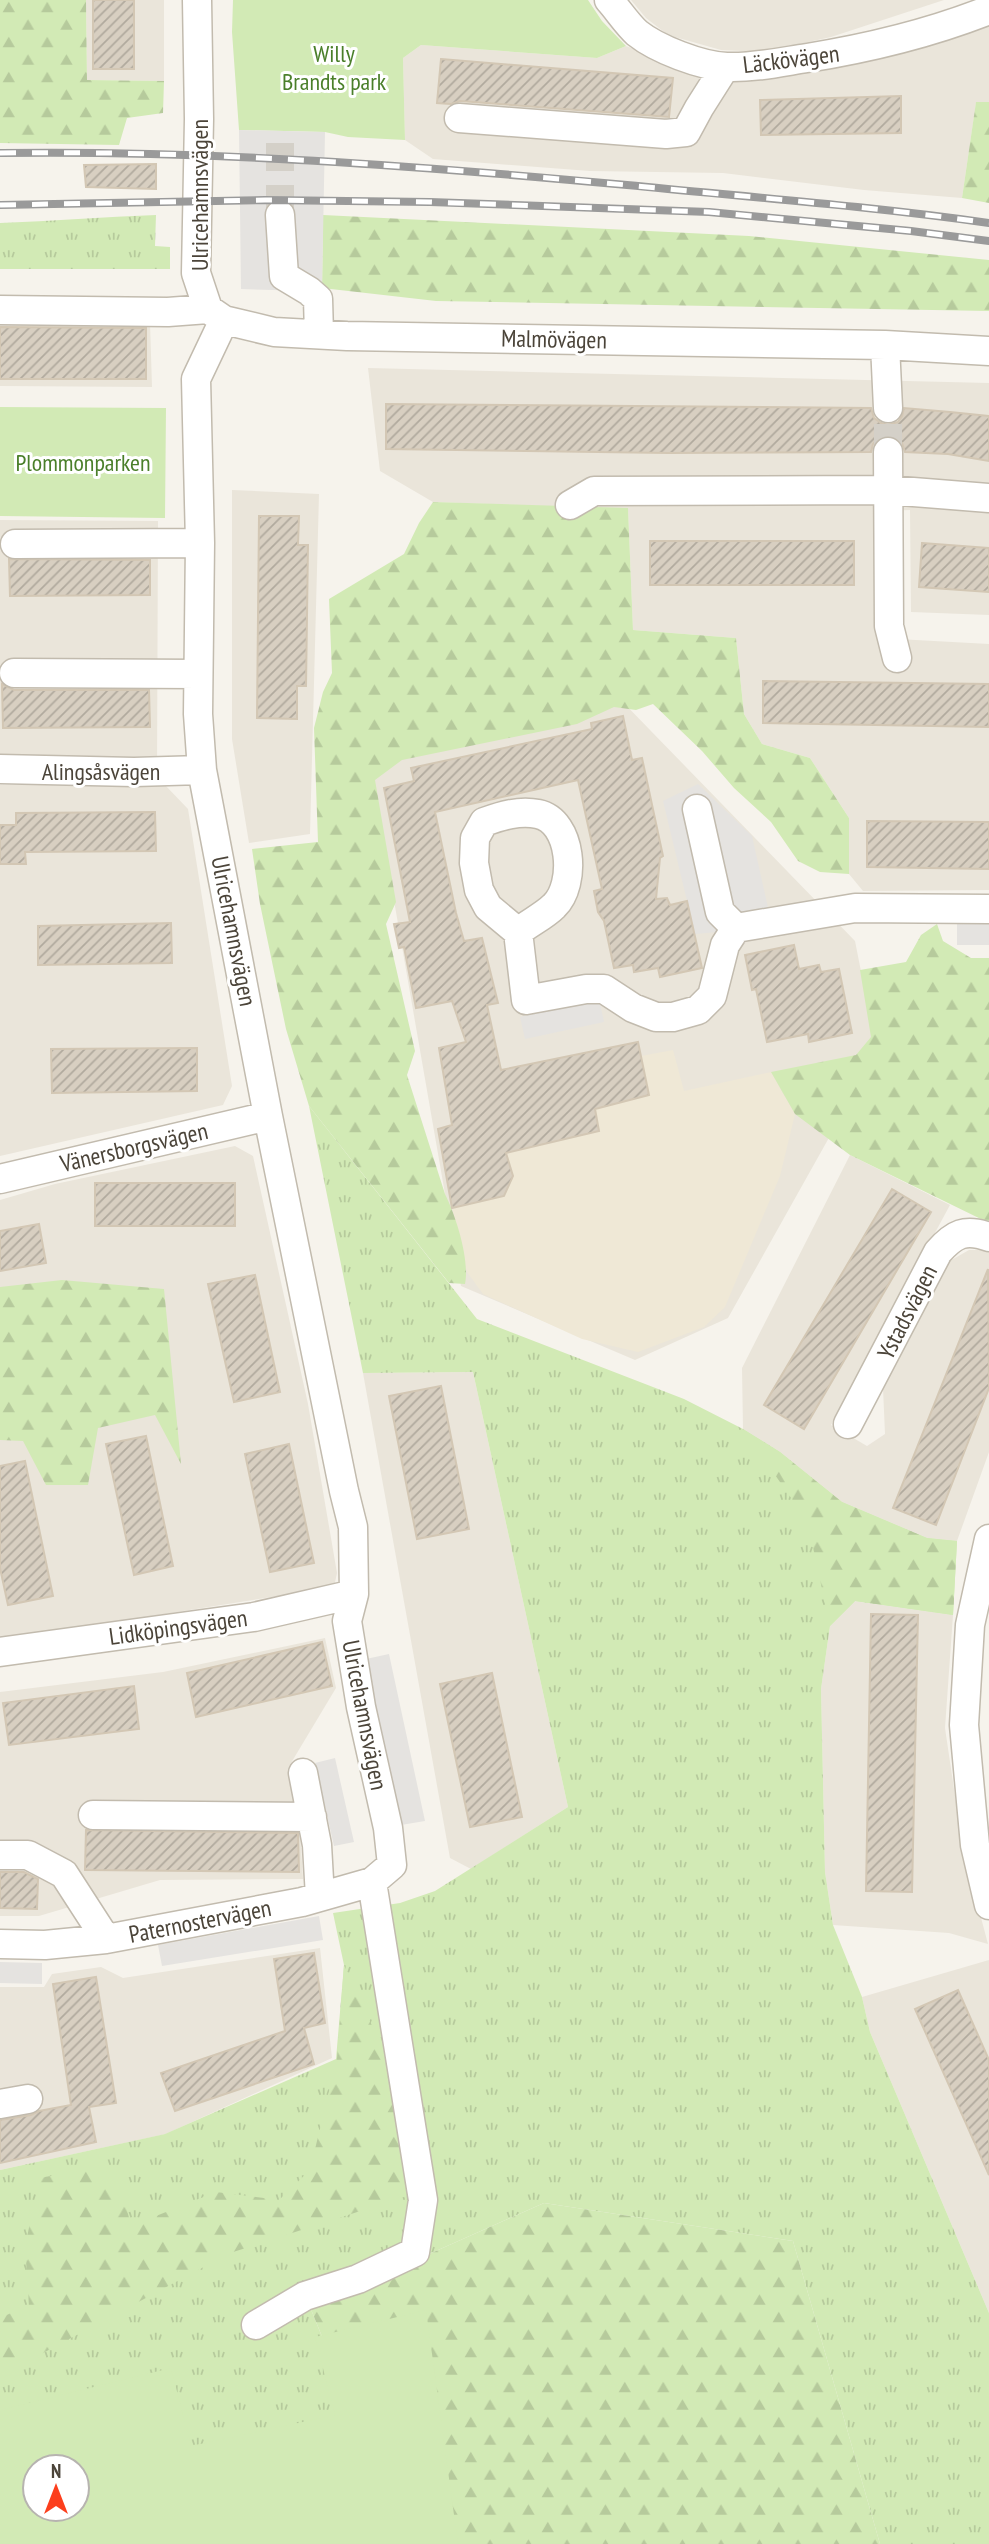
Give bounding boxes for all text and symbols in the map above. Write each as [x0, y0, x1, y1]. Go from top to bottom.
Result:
park label: Willy Brandts park [282, 38, 387, 97]
street label: Läckövägen [741, 38, 841, 80]
street label: Ulricehamnsvägen [184, 119, 215, 271]
street label: Malmövägen [501, 323, 607, 355]
park label: Plommonparken [15, 447, 151, 478]
street label: Alingsåsvägen [42, 756, 160, 787]
street label: Ulricehamnsvägen [204, 853, 264, 1009]
street label: Vänersborgsvägen [56, 1115, 211, 1179]
street label: Ystadsvägen [870, 1259, 944, 1365]
street label: Lidköpingsvägen [107, 1602, 249, 1652]
street label: Ulricehamnsvägen [335, 1637, 395, 1793]
street label: Paternostervägen [126, 1892, 274, 1950]
north arrow [21, 2453, 91, 2523]
text: N [51, 2459, 61, 2483]

